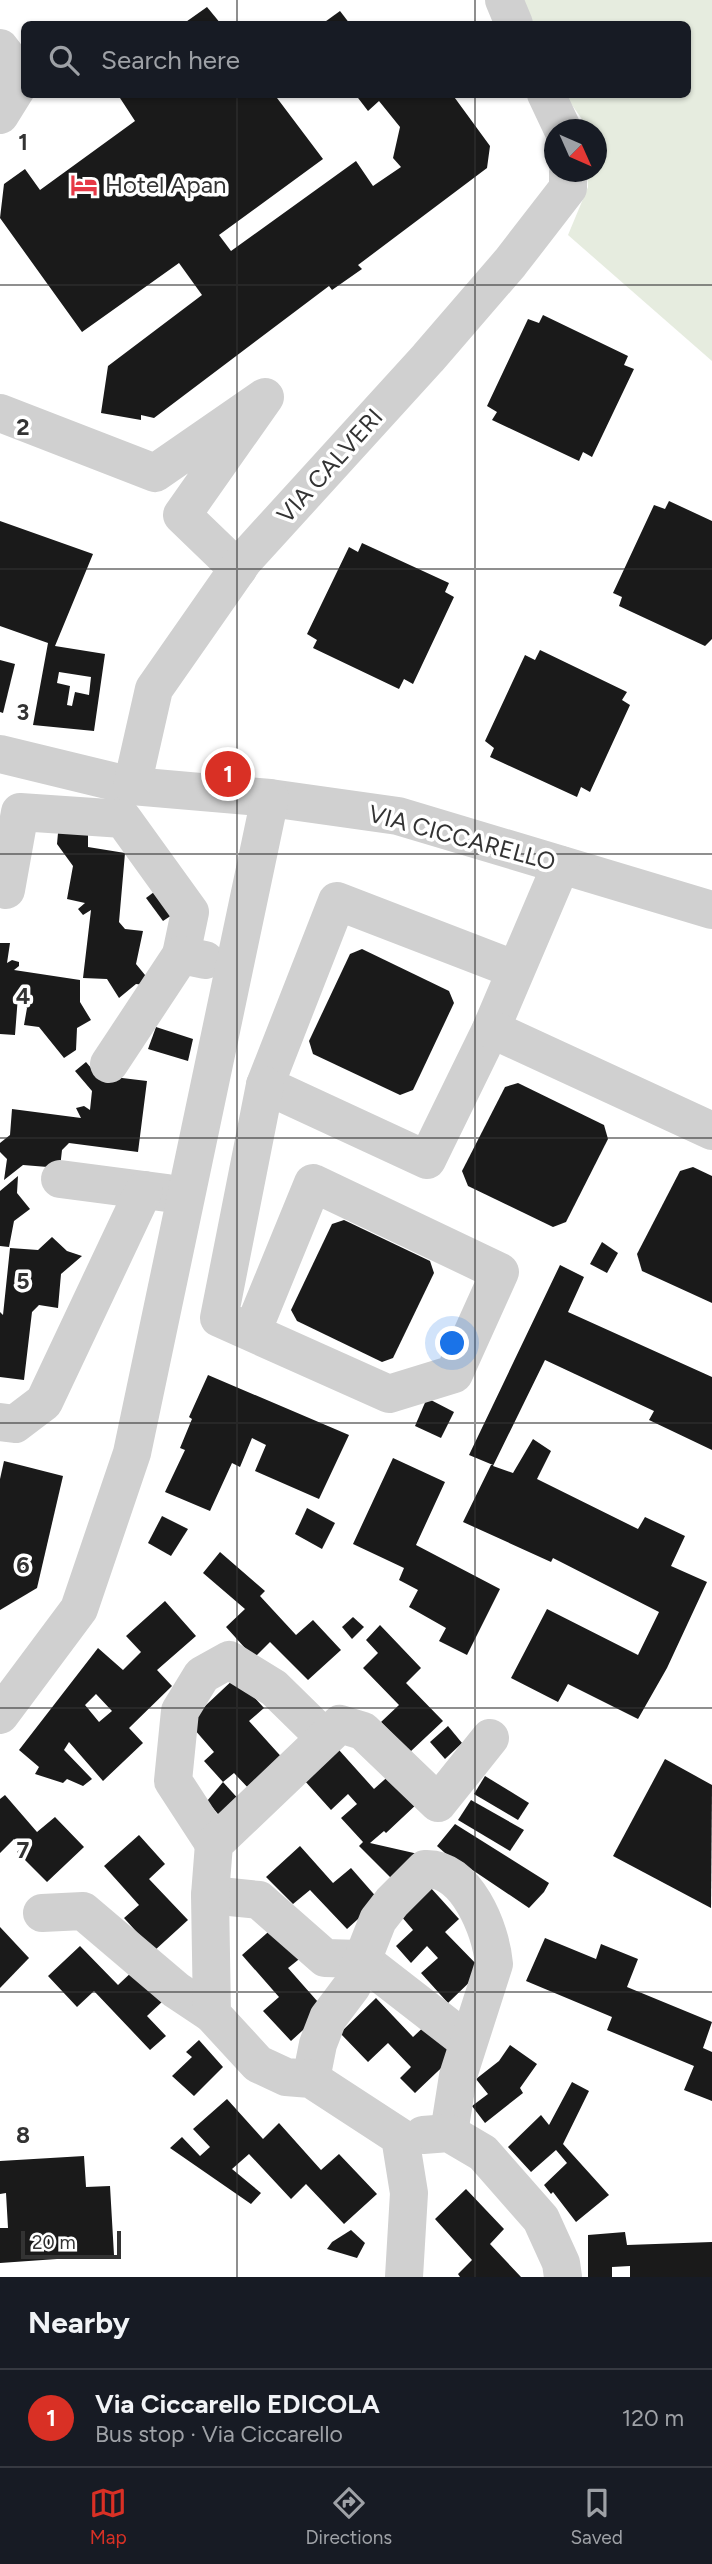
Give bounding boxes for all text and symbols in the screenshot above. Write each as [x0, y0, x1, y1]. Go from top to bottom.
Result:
search box [21, 21, 691, 98]
icon: search [45, 41, 83, 79]
text: Search here [101, 44, 240, 76]
north arrow [544, 119, 607, 182]
text: 1 [18, 128, 28, 156]
hotel icon: Hotel Apan [69, 170, 99, 200]
place label: Hotel Apan [105, 170, 226, 199]
street label: VIA CALVERI [271, 403, 388, 529]
text: 2 [16, 413, 30, 441]
text: 3 [17, 698, 29, 726]
pin: 1 [205, 748, 251, 800]
street label: VIA CICCARELLO [365, 799, 559, 876]
text: 4 [16, 982, 30, 1010]
text: 5 [16, 1267, 30, 1295]
your location [435, 1326, 469, 1360]
text: 6 [16, 1551, 30, 1579]
text: 7 [17, 1836, 30, 1864]
text: 8 [16, 2121, 30, 2149]
scale bar [21, 2228, 121, 2260]
text: 20 m [32, 2231, 76, 2254]
text: Nearby [28, 2304, 130, 2341]
text: Via Ciccarello EDICOLA [95, 2388, 380, 2420]
text: 1 [46, 2404, 56, 2432]
text: 120 m [622, 2404, 684, 2432]
text: Bus stop · Via Ciccarello [95, 2420, 343, 2448]
tab: Map [89, 2484, 127, 2549]
tab: Directions [305, 2484, 392, 2549]
tab: Saved [570, 2484, 623, 2549]

